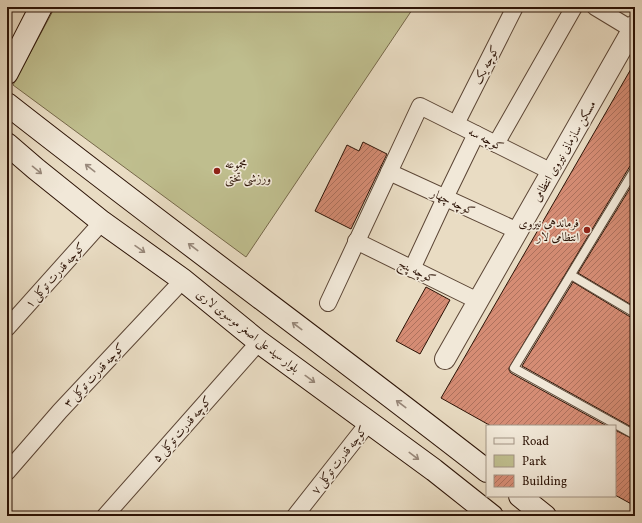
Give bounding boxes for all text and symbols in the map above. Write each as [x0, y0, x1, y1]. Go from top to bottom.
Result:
street label: کوچه یک [470, 43, 504, 88]
street label: مسکن سازمانی نیروی انتظامی [529, 98, 600, 205]
street label: کوچه سه [465, 124, 506, 156]
place label: مجموعه ورزشی تختی [225, 157, 271, 187]
one-way arrow [85, 164, 96, 173]
one-way arrow [31, 165, 42, 174]
marker: مجموعه ورزشی تختی [212, 166, 222, 176]
street label: کوچه چهار [427, 185, 477, 220]
place label: فرماندهی نیروی انتظامی لار [519, 216, 579, 246]
marker: فرماندهی نیروی انتظامی لار [582, 225, 592, 235]
street label: کوچه قدرت توکلی ۱ [22, 239, 89, 312]
one-way arrow [188, 243, 199, 252]
one-way arrow [134, 245, 145, 253]
street label: کوچه پنج [394, 256, 438, 290]
street label: بلوار سید علی اصغر موسوی لاری [193, 286, 302, 377]
one-way arrow [292, 322, 303, 330]
street label: کوچه قدرت توکلی ۳ [61, 340, 129, 411]
one-way arrow [304, 375, 315, 383]
street label: کوچه قدرت توکلی ۵ [150, 393, 216, 466]
one-way arrow [395, 400, 406, 408]
street label: کوچه قدرت توکلی ۷ [308, 423, 372, 498]
legend [486, 425, 616, 497]
text: Road [522, 434, 549, 450]
one-way arrow [409, 452, 420, 460]
text: Park [522, 454, 547, 470]
text: Building [522, 474, 567, 490]

